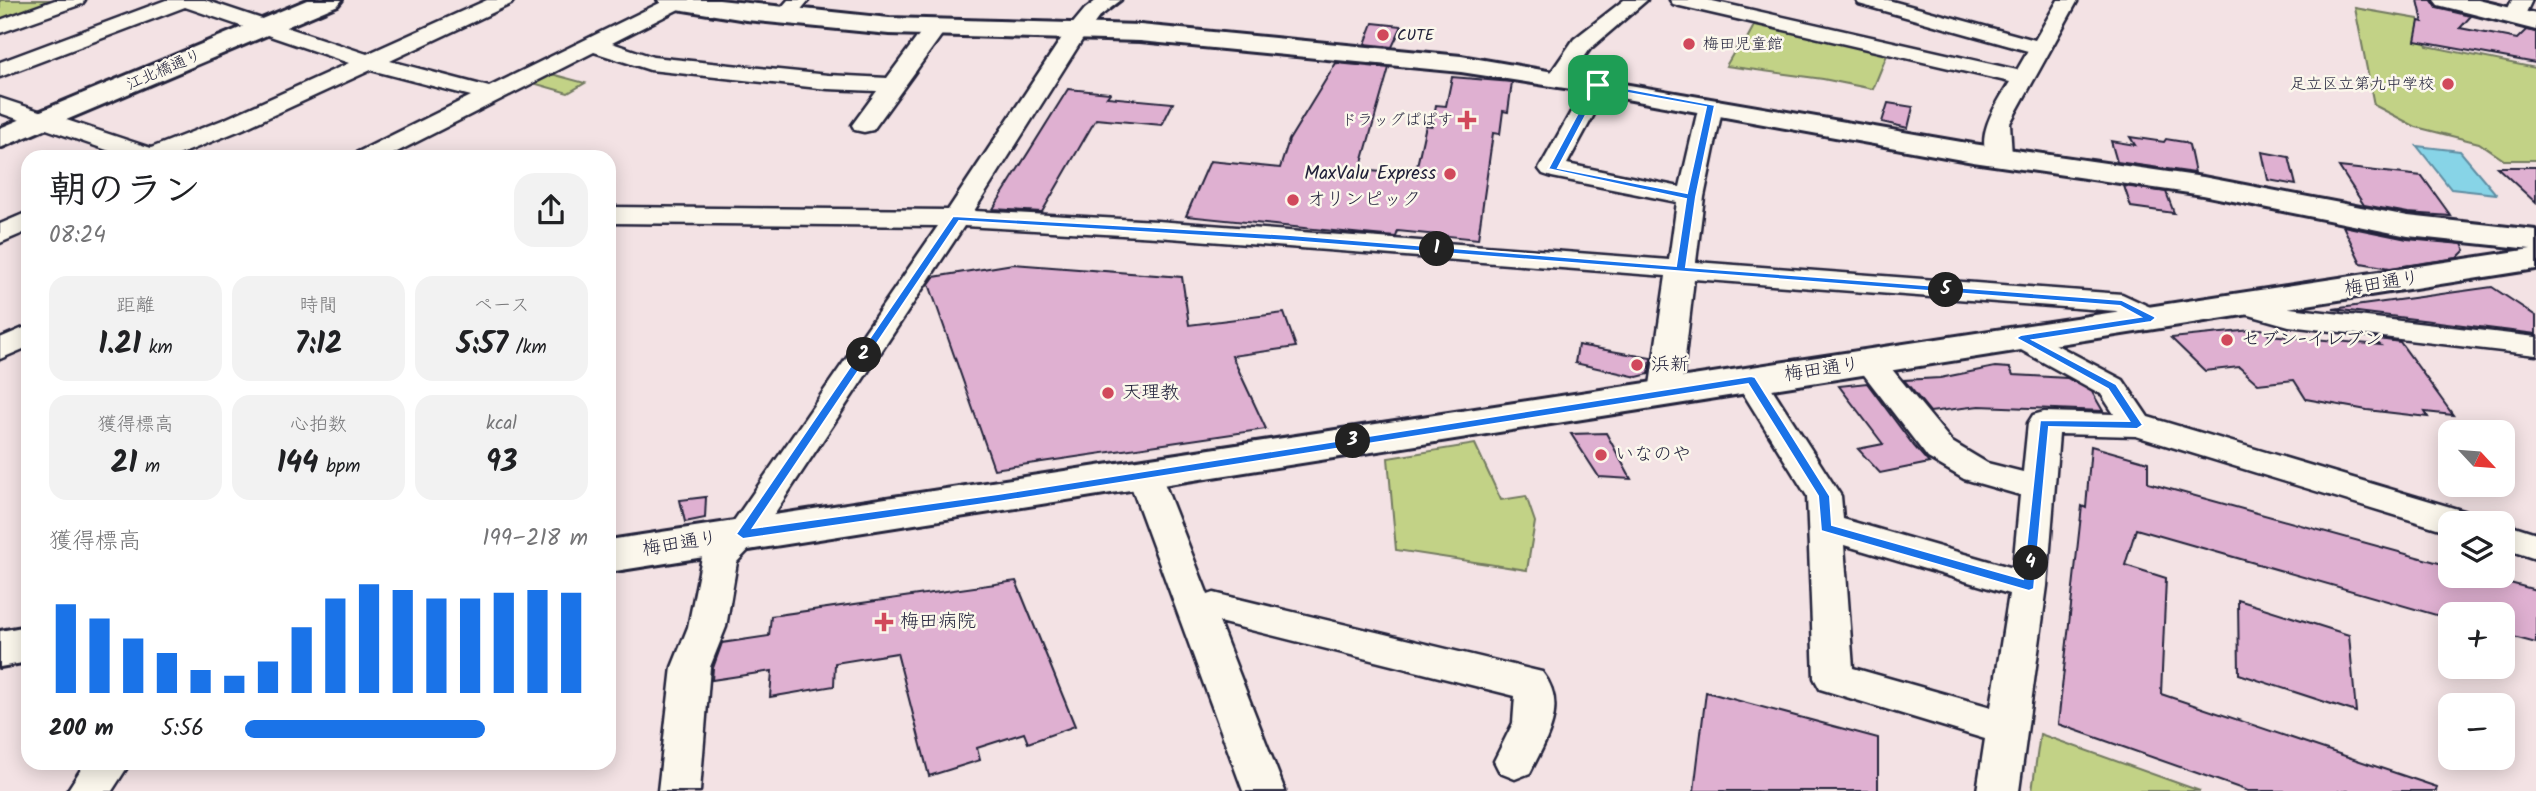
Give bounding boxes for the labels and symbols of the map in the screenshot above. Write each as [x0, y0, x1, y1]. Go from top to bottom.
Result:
place label: CUTE [1397, 23, 1435, 48]
marker: CUTE [1375, 27, 1391, 43]
place label: 梅田児童館 [1703, 32, 1783, 57]
marker: 梅田児童館 [1681, 36, 1697, 52]
street label: 江北橋通り [122, 43, 206, 97]
pin [1568, 55, 1628, 115]
place label: 足立区立第九中学校 [2290, 72, 2434, 97]
marker: 足立区立第九中学校 [2440, 76, 2456, 92]
place label: ドラッグぱぱす [1341, 108, 1453, 133]
marker: ドラッグぱぱす [1459, 112, 1475, 128]
place label: MaxValu Express [1304, 159, 1436, 189]
marker: MaxValu Express [1442, 166, 1458, 182]
place label: オリンピック [1307, 185, 1421, 215]
marker: オリンピック [1285, 192, 1301, 208]
pin: 1 [1420, 232, 1454, 266]
street label: 梅田通り [2342, 263, 2422, 305]
pin: 5 [1928, 272, 1964, 308]
place label: セブン-イレブン [2241, 325, 2383, 355]
marker: セブン-イレブン [2219, 332, 2235, 348]
pin: 2 [846, 338, 882, 372]
place label: 浜新 [1651, 350, 1689, 380]
street label: 梅田通り [1782, 350, 1862, 390]
marker: 浜新 [1629, 357, 1645, 373]
place label: 天理教 [1122, 378, 1179, 408]
marker: 天理教 [1100, 385, 1116, 401]
north arrow [2438, 420, 2515, 497]
pin: 3 [1336, 424, 1370, 458]
place label: いなのや [1615, 440, 1691, 470]
marker: いなのや [1593, 447, 1609, 463]
street label: 梅田通り [640, 523, 720, 565]
pin: 4 [2014, 546, 2048, 580]
place label: 梅田病院 [900, 607, 976, 637]
marker: 梅田病院 [874, 612, 894, 632]

